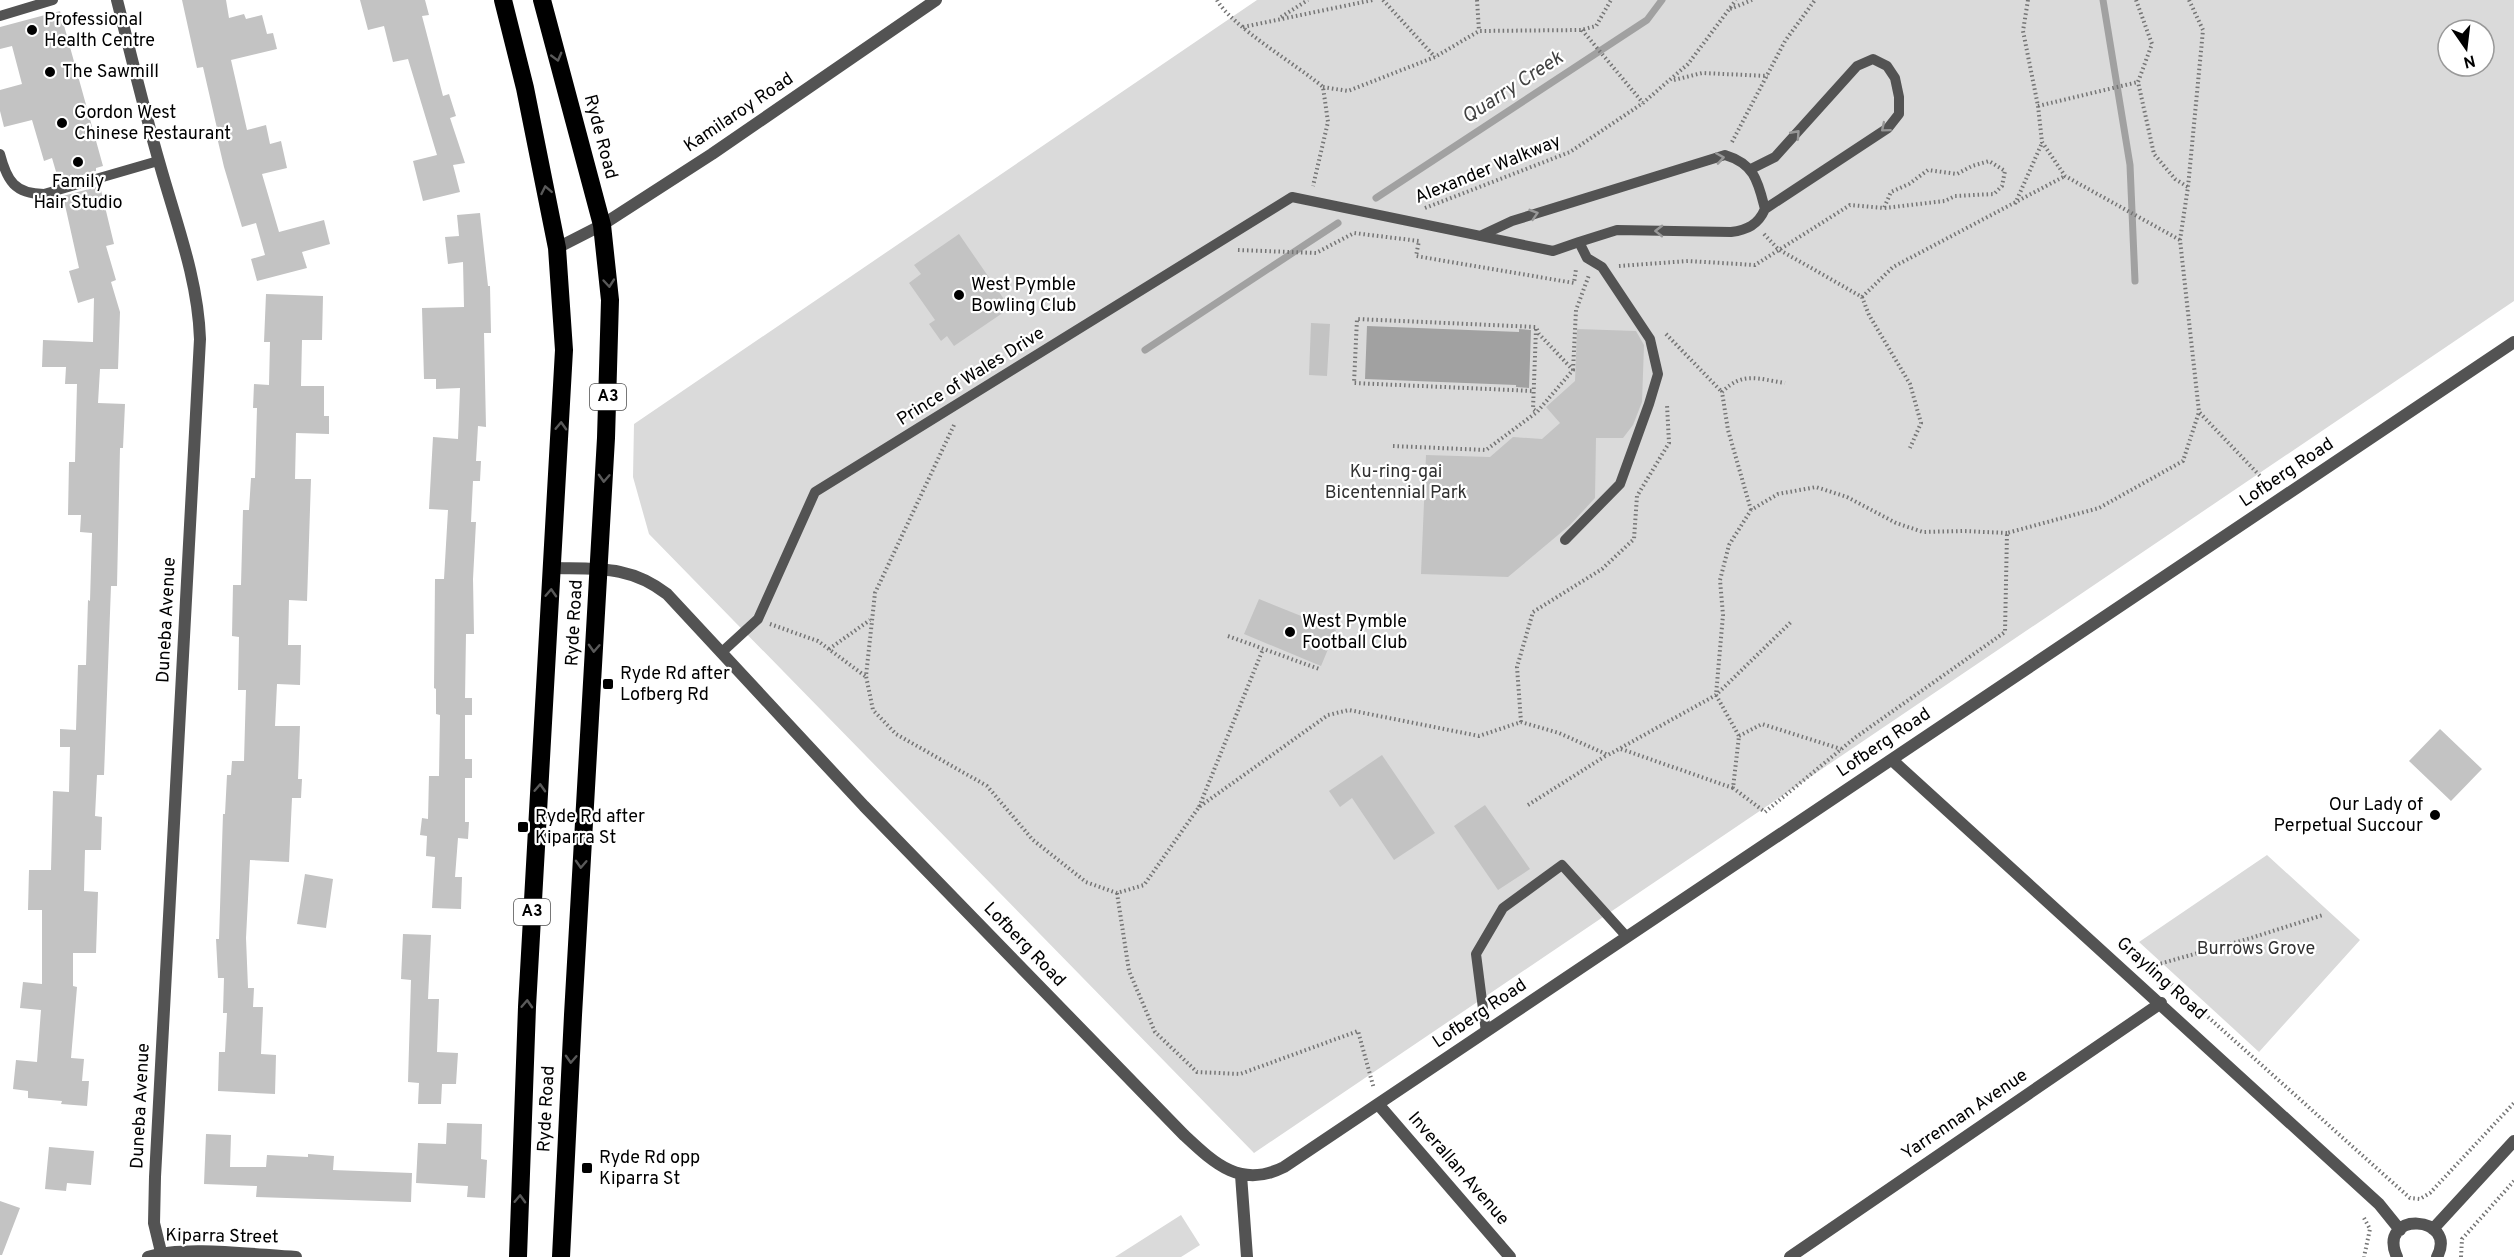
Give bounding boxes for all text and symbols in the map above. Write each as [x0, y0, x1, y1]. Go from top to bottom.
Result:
place label: Professional Health Centre [44, 9, 155, 53]
north arrow [2436, 18, 2496, 78]
marker: Professional Health Centre [25, 23, 39, 37]
water label: Quarry Creek [1457, 45, 1569, 130]
text: N [2461, 50, 2477, 72]
one-way arrow [549, 51, 562, 61]
place label: The Sawmill [62, 61, 159, 84]
marker: The Sawmill [43, 65, 57, 79]
street label: Kamilaroy Road [680, 68, 798, 158]
street label: Ryde Road [578, 92, 622, 182]
place label: Gordon West Chinese Restaurant [74, 102, 231, 146]
marker: Gordon West Chinese Restaurant [55, 116, 69, 130]
one-way arrow [1881, 121, 1892, 132]
street label: Alexander Walkway [1412, 130, 1564, 210]
one-way arrow [1789, 130, 1800, 141]
one-way arrow [1715, 152, 1725, 165]
marker: Family Hair Studio [71, 155, 85, 169]
place label: Family Hair Studio [33, 171, 123, 215]
one-way arrow [540, 186, 553, 196]
one-way arrow [1528, 209, 1539, 221]
one-way arrow [1654, 225, 1663, 237]
place label: West Pymble Bowling Club [971, 274, 1076, 318]
one-way arrow [602, 278, 615, 287]
marker: West Pymble Bowling Club [952, 288, 966, 302]
street label: Prince of Wales Drive [893, 322, 1049, 432]
road number: A3 [590, 384, 626, 410]
one-way arrow [554, 421, 567, 430]
street label: Lofberg Road [2235, 433, 2339, 513]
park label: Ku-ring-gai Bicentennial Park [1325, 461, 1467, 505]
one-way arrow [598, 473, 611, 482]
street label: Duneba Avenue [152, 556, 182, 684]
street label: Ryde Road [561, 579, 589, 667]
one-way arrow [545, 589, 558, 598]
place label: West Pymble Football Club [1302, 611, 1407, 655]
marker: West Pymble Football Club [1283, 625, 1297, 639]
one-way arrow [588, 644, 601, 653]
place label: Ryde Rd after Lofberg Rd [620, 663, 730, 707]
marker: Ryde Rd after Lofberg Rd [601, 677, 615, 691]
street label: Lofberg Road [1832, 703, 1936, 783]
one-way arrow [533, 784, 546, 793]
place label: Our Lady of Perpetual Succour [2273, 794, 2423, 838]
place label: Ryde Rd after Kiparra St [535, 806, 645, 850]
marker: Our Lady of Perpetual Succour [2428, 808, 2442, 822]
marker: Ryde Rd after Kiparra St [516, 820, 530, 834]
one-way arrow [575, 859, 588, 868]
street label: Lofberg Road [978, 898, 1070, 992]
road number: A3 [514, 899, 550, 925]
street label: Grayling Road [2111, 932, 2211, 1026]
park label: Burrows Grove [2197, 938, 2315, 961]
street label: Lofberg Road [1428, 974, 1532, 1054]
one-way arrow [520, 999, 533, 1008]
street label: Duneba Avenue [126, 1042, 156, 1170]
one-way arrow [564, 1054, 577, 1063]
street label: Yarrennan Avenue [1897, 1064, 2033, 1166]
street label: Ryde Road [533, 1065, 561, 1153]
street label: Inverallan Avenue [1402, 1107, 1514, 1231]
place label: Ryde Rd opp Kiparra St [599, 1147, 700, 1191]
marker: Ryde Rd opp Kiparra St [580, 1161, 594, 1175]
one-way arrow [514, 1194, 526, 1203]
street label: Kiparra Street [165, 1225, 279, 1249]

